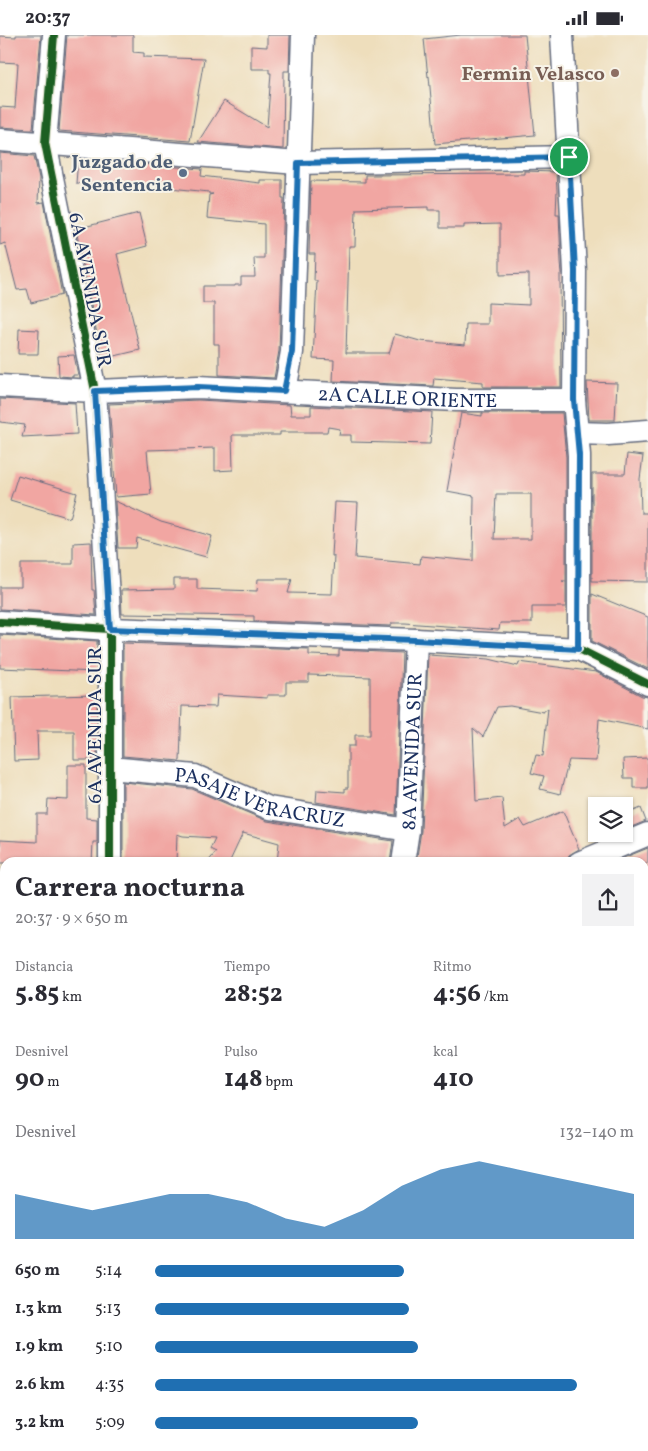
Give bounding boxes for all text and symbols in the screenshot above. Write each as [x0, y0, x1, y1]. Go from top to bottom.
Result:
text: 20:37 [25, 5, 71, 31]
place label: Fermin Velasco [462, 61, 605, 89]
marker: Fermin Velasco [609, 67, 621, 79]
pin [548, 136, 590, 178]
icon: arrive [555, 143, 583, 171]
place label: Juzgado de Sentencia [70, 149, 173, 200]
marker: Juzgado de Sentencia [177, 167, 189, 179]
street label: 6A AVENIDA SUR [60, 210, 118, 371]
street label: 2A CALLE ORIENTE [317, 381, 497, 416]
street label: 6A AVENIDA SUR [82, 646, 110, 804]
street label: 8A AVENIDA SUR [396, 672, 431, 831]
street label: PASAJE VERACRUZ [173, 762, 347, 836]
map controls [588, 797, 633, 842]
button: layers [588, 797, 633, 842]
text: Carrera nocturna [15, 869, 245, 908]
button: share [582, 874, 634, 926]
text: 20:37 · 9 × 650 m [15, 908, 128, 930]
text: Distancia [15, 958, 73, 977]
text: Tiempo [224, 958, 270, 977]
text: Ritmo [433, 958, 472, 977]
text: 5.85 [15, 977, 59, 1012]
text: 28:52 [224, 977, 283, 1012]
text: 4:56 [433, 977, 481, 1012]
text: km [59, 988, 82, 1007]
text: /km [481, 988, 509, 1007]
text: Desnivel [15, 1043, 69, 1062]
text: Pulso [224, 1043, 258, 1062]
text: kcal [433, 1043, 458, 1062]
text: 90 [15, 1062, 44, 1097]
text: 148 [224, 1062, 263, 1097]
text: 410 [433, 1062, 474, 1097]
text: m [44, 1073, 60, 1092]
text: bpm [263, 1073, 293, 1092]
text: Desnivel [15, 1122, 76, 1144]
text: 132–140 m [560, 1122, 634, 1144]
text: 650 m [15, 1260, 60, 1282]
text: 5:14 [95, 1260, 122, 1282]
text: 1.3 km [15, 1298, 62, 1320]
text: 5:13 [95, 1298, 121, 1320]
text: 1.9 km [15, 1336, 63, 1358]
text: 5:10 [95, 1336, 122, 1358]
text: 2.6 km [15, 1374, 65, 1396]
text: 4:35 [95, 1374, 124, 1396]
text: 3.2 km [15, 1412, 64, 1434]
text: 5:09 [95, 1412, 125, 1434]

